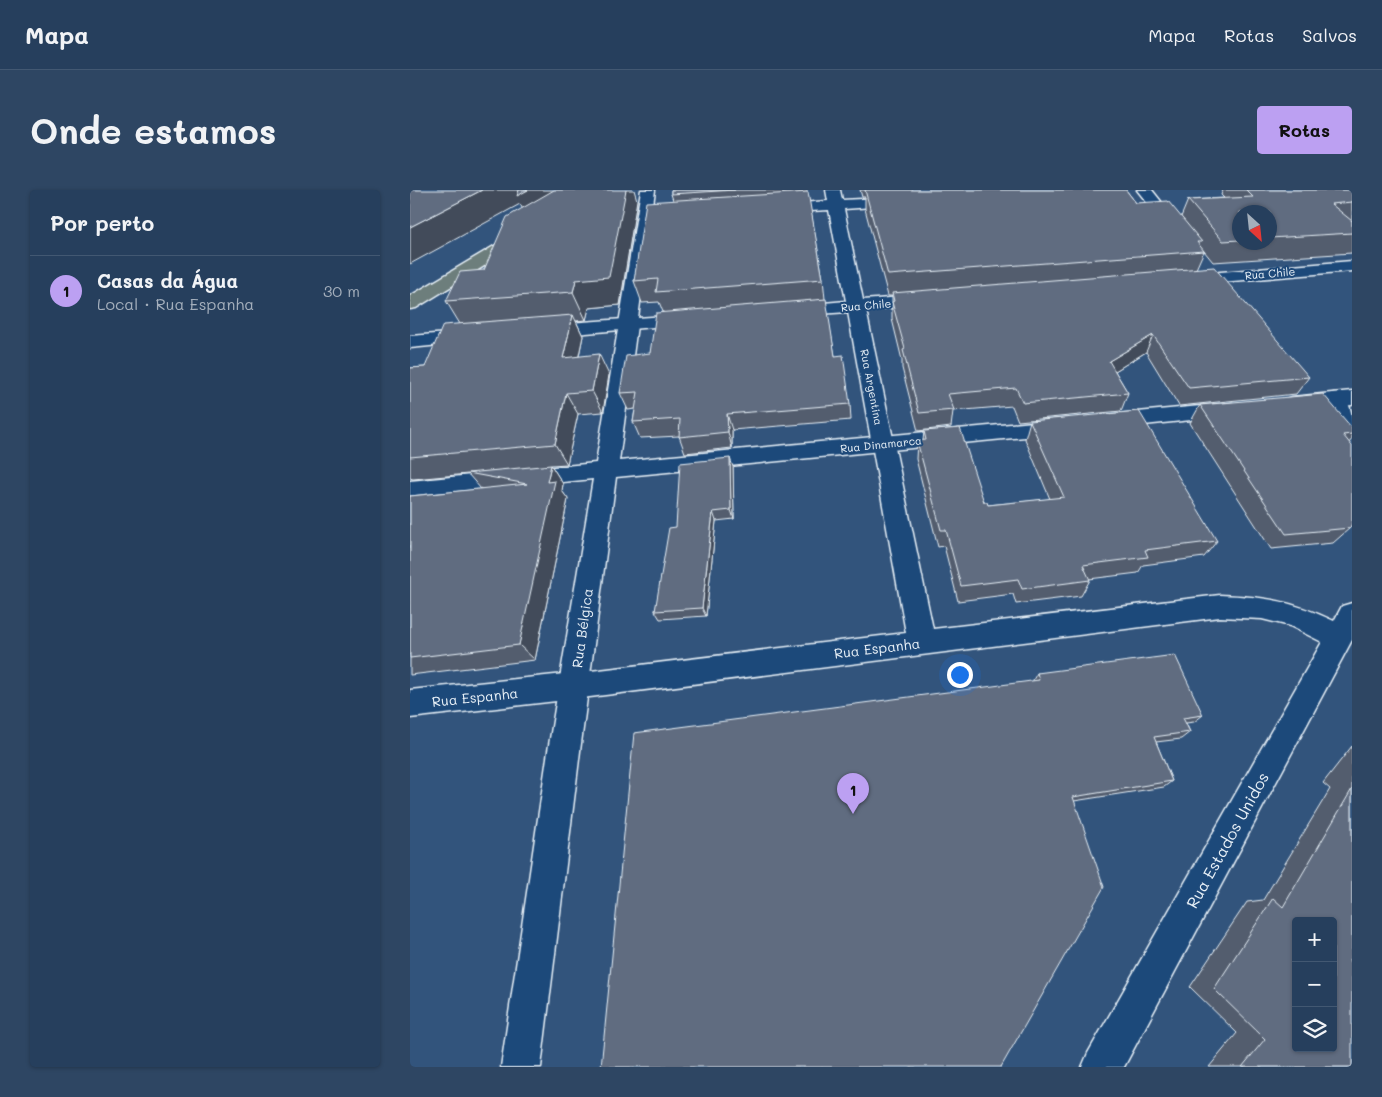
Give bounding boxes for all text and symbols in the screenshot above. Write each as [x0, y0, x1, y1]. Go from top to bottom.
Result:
text: Mapa [25, 19, 89, 50]
text: Mapa [1148, 23, 1196, 47]
text: Rotas [1224, 23, 1274, 47]
text: Salvos [1302, 23, 1357, 47]
button: Rotas [1257, 106, 1352, 154]
text: Onde estamos [30, 107, 276, 153]
north arrow [1232, 205, 1277, 250]
text: Por perto [50, 209, 154, 236]
street label: Rua Chile [1244, 263, 1296, 283]
text: Casas da Água [97, 268, 238, 293]
text: 1 [62, 280, 70, 301]
text: 30 m [323, 280, 360, 301]
text: Local · Rua Espanha [97, 293, 254, 314]
street label: Rua Chile [840, 295, 892, 315]
street label: Rua Argentina [857, 348, 887, 426]
street label: Rua Dinamarca [840, 432, 923, 456]
street label: Rua Bélgica [567, 587, 597, 669]
street label: Rua Espanha [833, 633, 921, 663]
your location [947, 662, 973, 688]
street label: Rua Espanha [431, 683, 519, 711]
street label: Rua Estados Unidos [1181, 768, 1273, 912]
pin: 1 [837, 773, 869, 814]
map controls [1292, 917, 1337, 1052]
button: + [1292, 917, 1337, 962]
button: − [1292, 962, 1337, 1007]
button: layers [1292, 1007, 1337, 1052]

